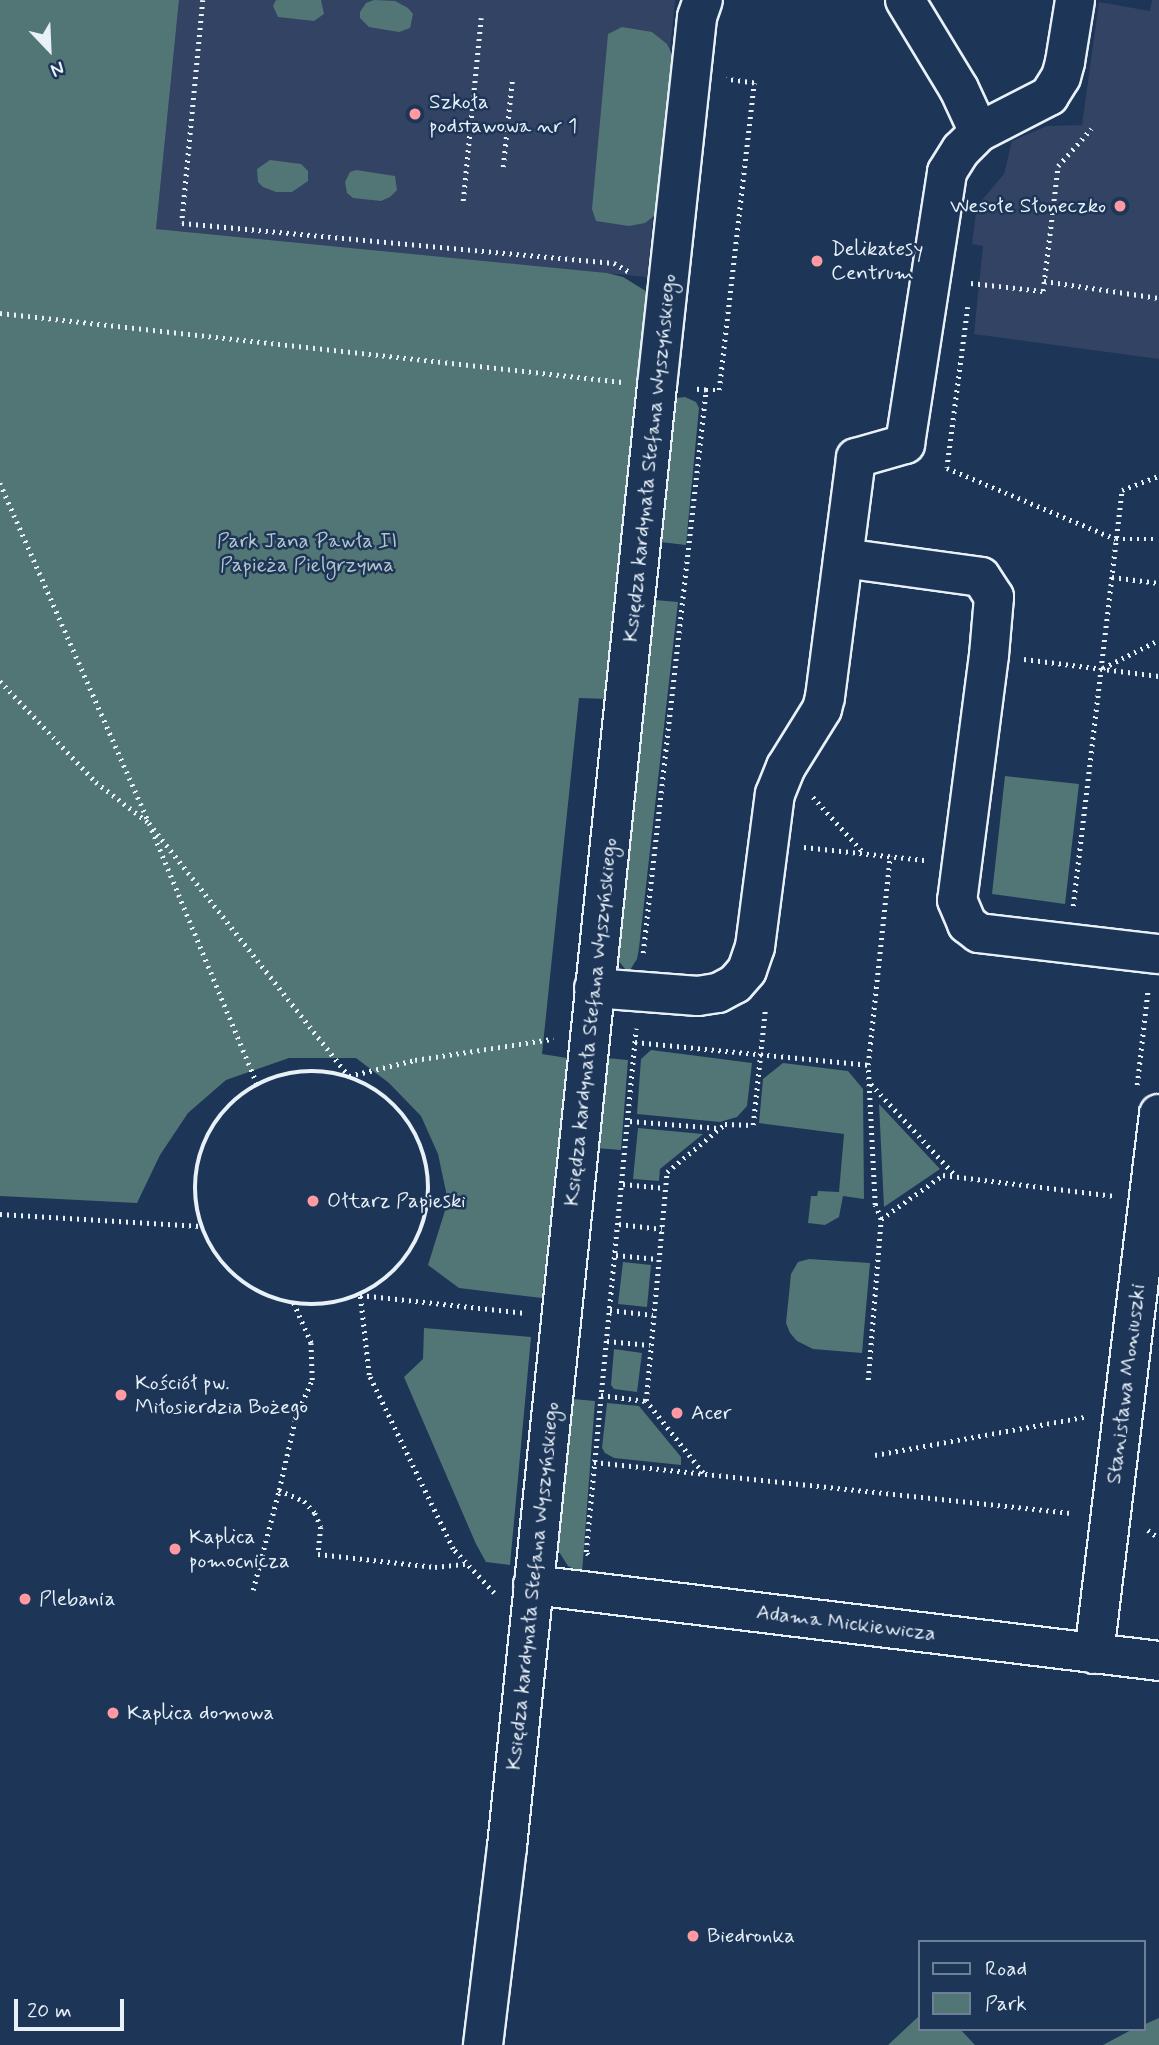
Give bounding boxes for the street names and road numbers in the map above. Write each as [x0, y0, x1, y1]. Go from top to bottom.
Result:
street label: Księdza kardynała Stefana Wyszyńskiego [618, 270, 682, 646]
street label: Księdza kardynała Stefana Wyszyńskiego [559, 834, 623, 1210]
street label: Stanisława Moniuszki [1101, 1283, 1151, 1485]
street label: Księdza kardynała Stefana Wyszyńskiego [501, 1398, 565, 1774]
street label: Adama Mickiewicza [755, 1600, 937, 1646]

